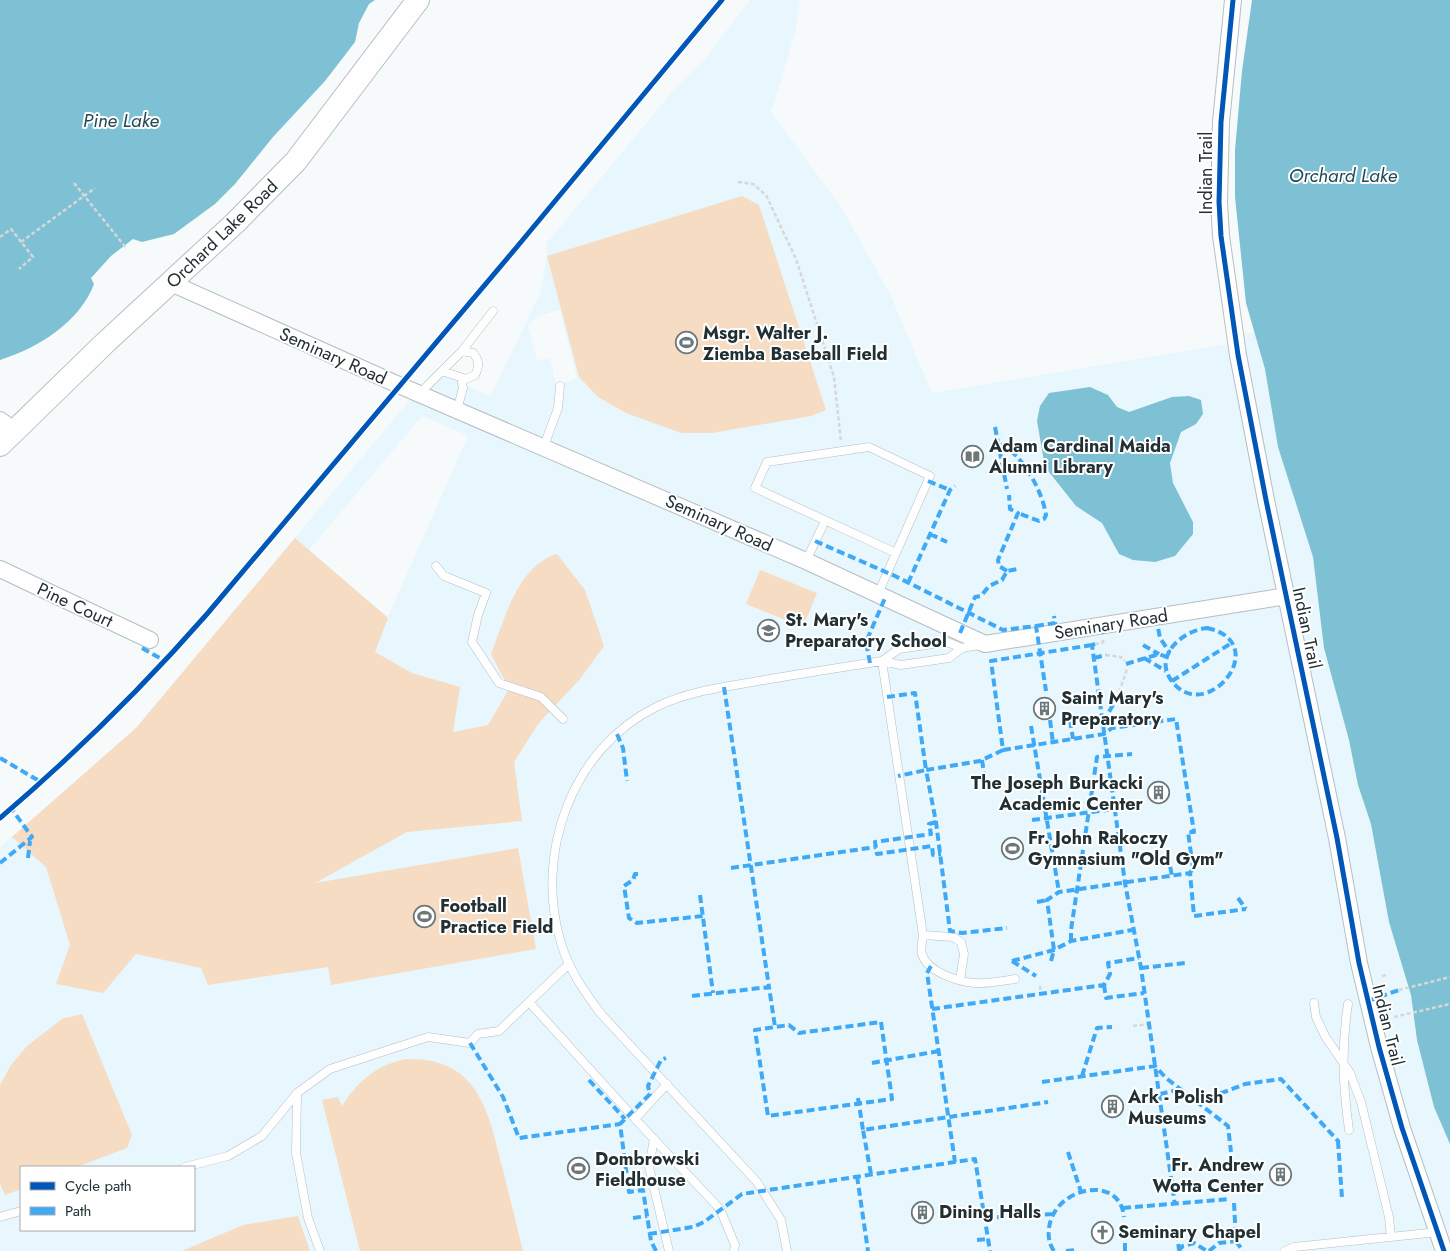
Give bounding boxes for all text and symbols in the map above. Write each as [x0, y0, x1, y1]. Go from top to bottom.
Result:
water label: Pine Lake [83, 107, 159, 134]
street label: Indian Trail [1193, 132, 1219, 214]
water label: Orchard Lake [1289, 162, 1398, 189]
street label: Orchard Lake Road [160, 174, 284, 294]
place label: Msgr. Walter J. Ziemba Baseball Field [703, 320, 888, 367]
street label: Seminary Road [275, 321, 391, 391]
sports icon: Msgr. Walter J. Ziemba Baseball Field [675, 331, 699, 355]
place label: Adam Cardinal Maida Alumni Library [988, 433, 1171, 480]
library icon: Adam Cardinal Maida Alumni Library [961, 444, 985, 468]
street label: Seminary Road [661, 488, 777, 558]
street label: Pine Court [33, 576, 118, 634]
street label: Indian Trail [1286, 585, 1328, 671]
street label: Seminary Road [1052, 602, 1170, 646]
place label: St. Mary's Preparatory School [785, 607, 947, 654]
school or university icon: St. Mary's Preparatory School [757, 618, 781, 642]
place label: Saint Mary's Preparatory [1061, 685, 1163, 732]
building icon: Saint Mary's Preparatory [1033, 696, 1057, 720]
place label: The Joseph Burkacki Academic Center [971, 770, 1144, 817]
building icon: The Joseph Burkacki Academic Center [1147, 781, 1171, 805]
place label: Fr. John Rakoczy Gymnasium "Old Gym" [1028, 825, 1224, 872]
sports icon: Fr. John Rakoczy Gymnasium "Old Gym" [1000, 836, 1024, 860]
place label: Football Practice Field [440, 893, 553, 940]
sports icon: Football Practice Field [412, 904, 436, 928]
street label: Indian Trail [1365, 982, 1411, 1068]
place label: Ark - Polish Museums [1127, 1084, 1223, 1131]
building icon: Ark - Polish Museums [1100, 1095, 1124, 1119]
place label: Dombrowski Fieldhouse [595, 1146, 699, 1193]
place label: Fr. Andrew Wotta Center [1152, 1152, 1265, 1199]
sports icon: Dombrowski Fieldhouse [567, 1157, 591, 1181]
building icon: Fr. Andrew Wotta Center [1268, 1163, 1292, 1187]
legend [20, 1166, 195, 1231]
text: Cycle path [65, 1175, 132, 1197]
place label: Dining Halls [939, 1199, 1041, 1225]
text: Path [65, 1200, 91, 1222]
building icon: Dining Halls [911, 1200, 935, 1224]
place label: Seminary Chapel [1118, 1219, 1261, 1245]
church icon: Seminary Chapel [1090, 1220, 1114, 1244]

